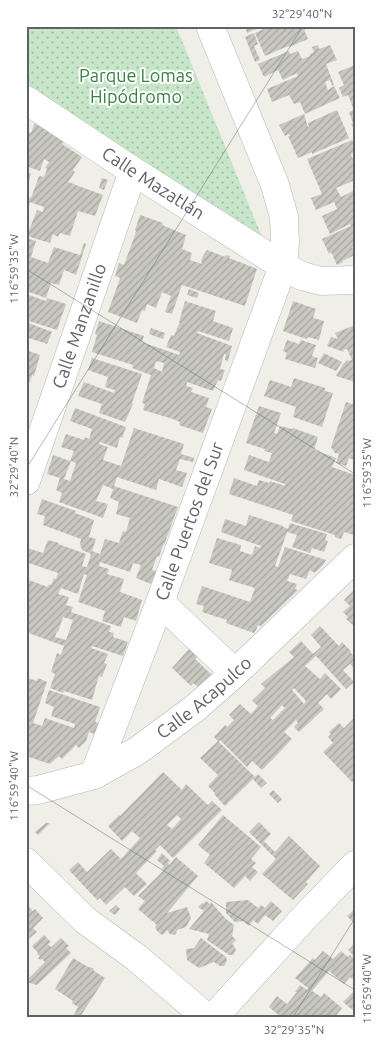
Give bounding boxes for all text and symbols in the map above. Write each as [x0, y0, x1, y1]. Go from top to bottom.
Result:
text: 32°29'40"N [272, 7, 332, 20]
park label: Parque Lomas Hipódromo [79, 65, 193, 106]
street label: Calle Mazatlán [99, 142, 209, 223]
text: 116°59'35"W [7, 234, 20, 304]
street label: Calle Manzanillo [48, 260, 109, 391]
text: 32°29'40"N [7, 437, 20, 497]
text: 116°59'35"W [360, 438, 373, 508]
street label: Calle Puertos del Sur [150, 439, 227, 603]
street label: Calle Acapulco [152, 652, 255, 742]
text: 116°59'40"W [7, 751, 20, 821]
text: 116°59'40"W [360, 954, 373, 1024]
text: 32°29'35"N [264, 1023, 324, 1036]

